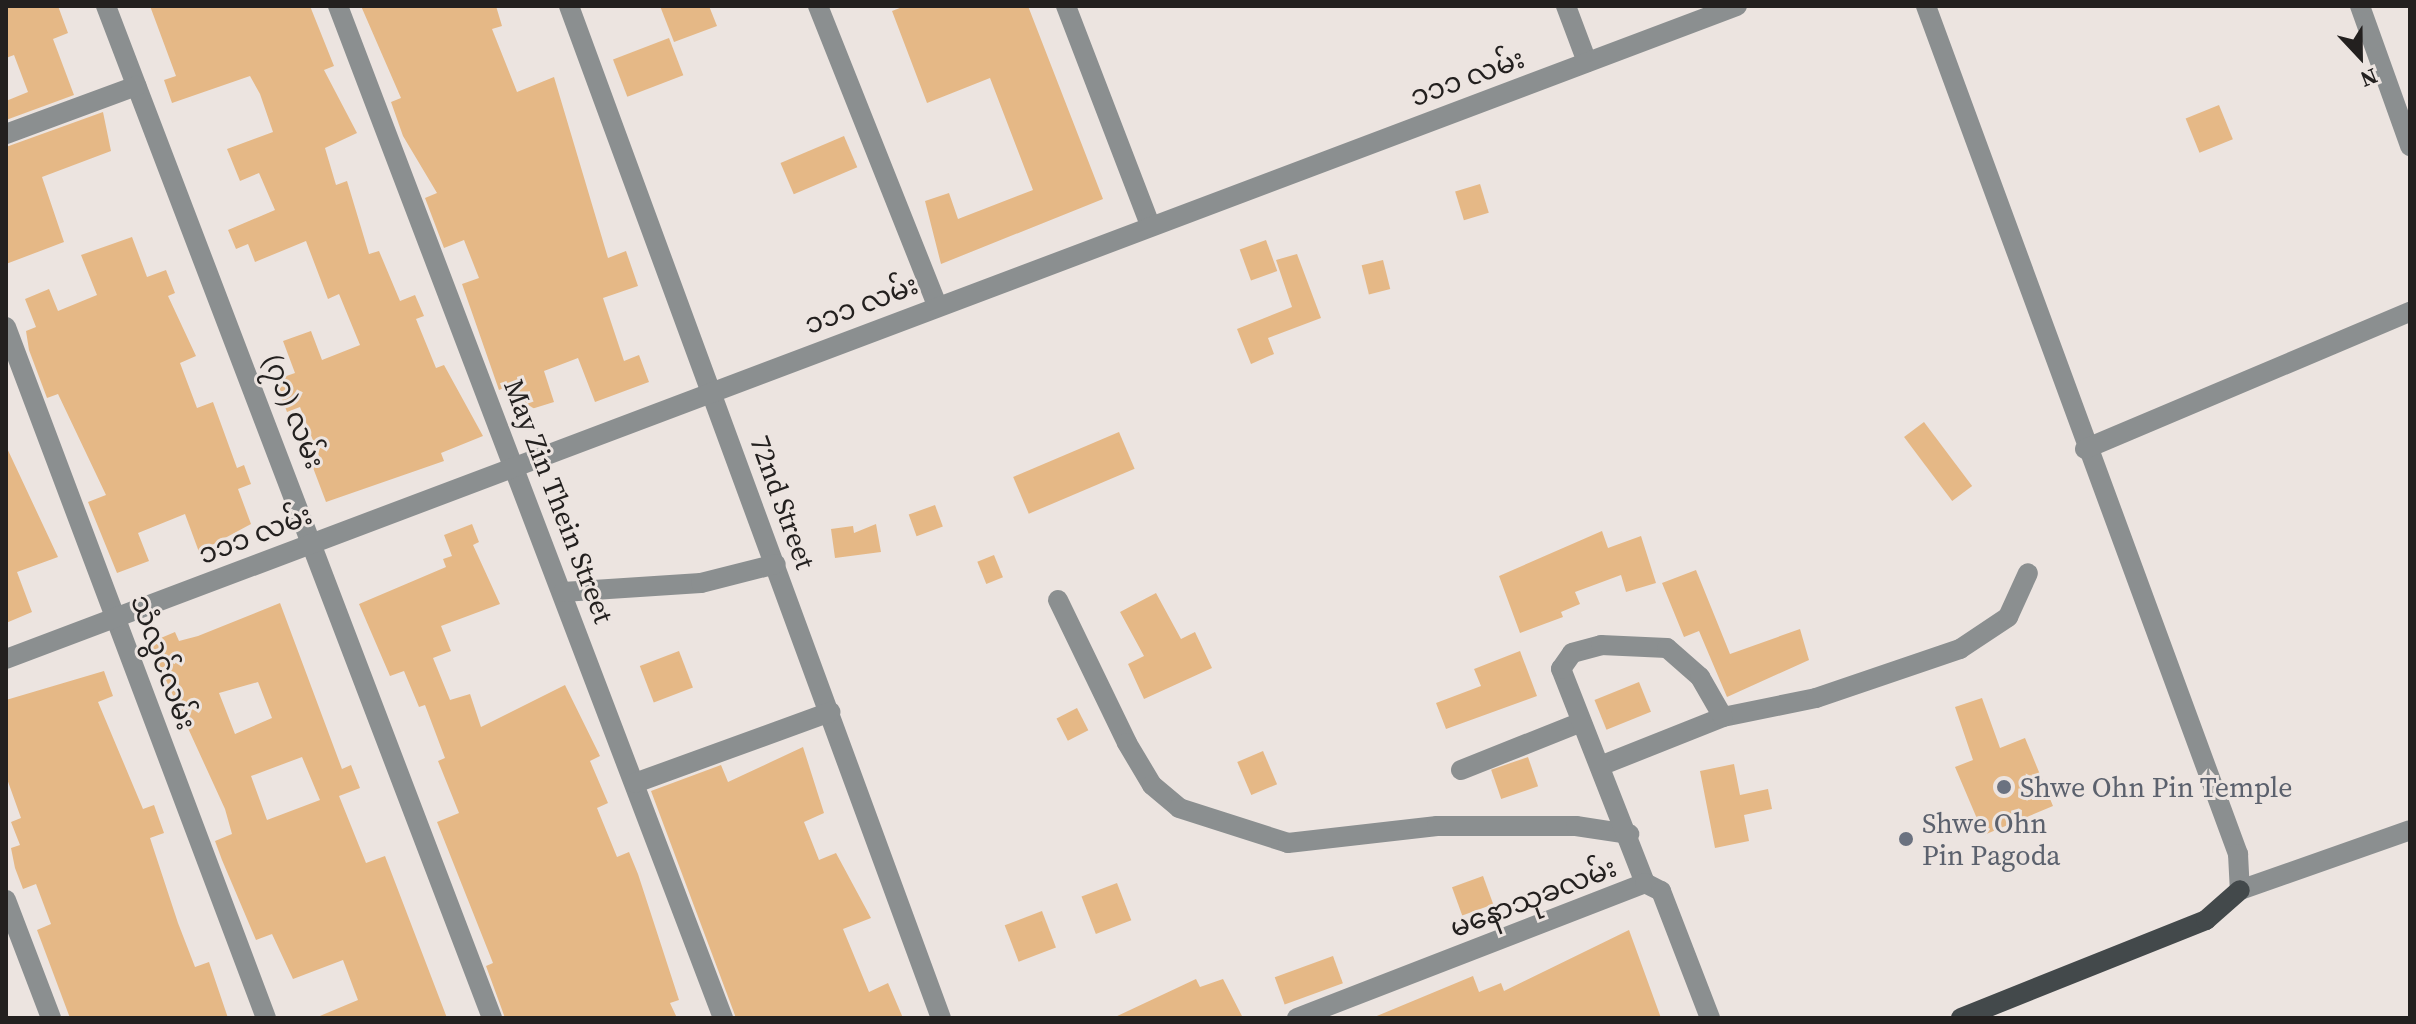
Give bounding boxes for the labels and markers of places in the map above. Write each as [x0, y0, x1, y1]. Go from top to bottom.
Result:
place label: Shwe Ohn Pin Temple [2020, 770, 2293, 804]
marker: Shwe Ohn Pin Temple [1995, 778, 2013, 796]
place label: Shwe Ohn Pin Pagoda [1922, 806, 2061, 872]
marker: Shwe Ohn Pin Pagoda [1897, 830, 1915, 848]

